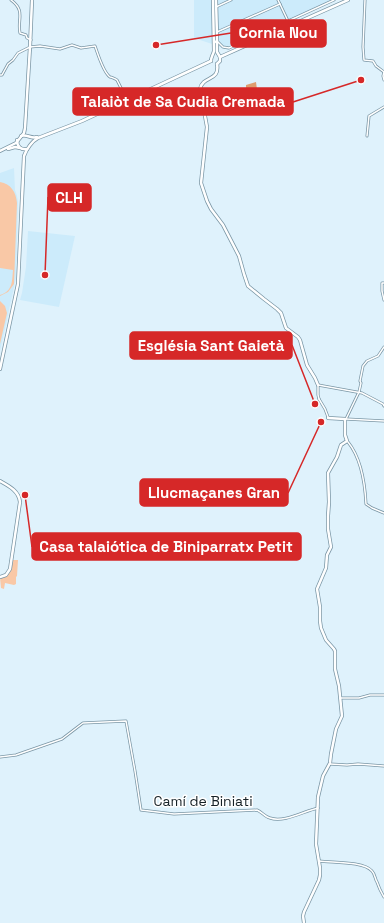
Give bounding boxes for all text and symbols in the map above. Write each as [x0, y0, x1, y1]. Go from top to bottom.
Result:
callout: Cornia Nou [231, 20, 326, 47]
text: Cornia Nou [239, 23, 317, 42]
callout: Talaiòt de Sa Cudia Cremada [73, 88, 293, 115]
text: Talaiòt de Sa Cudia Cremada [81, 92, 286, 111]
callout: CLH [48, 184, 91, 211]
text: CLH [55, 188, 83, 207]
callout: Església Sant Gaietà [130, 332, 292, 359]
text: Església Sant Gaietà [138, 336, 285, 355]
callout: Llucmaçanes Gran [140, 479, 288, 506]
text: Llucmaçanes Gran [148, 483, 280, 502]
callout: Casa talaiótica de Biniparratx Petit [32, 533, 301, 560]
text: Casa talaiótica de Biniparratx Petit [39, 537, 293, 556]
street label: Camí de Biniati [153, 792, 253, 810]

